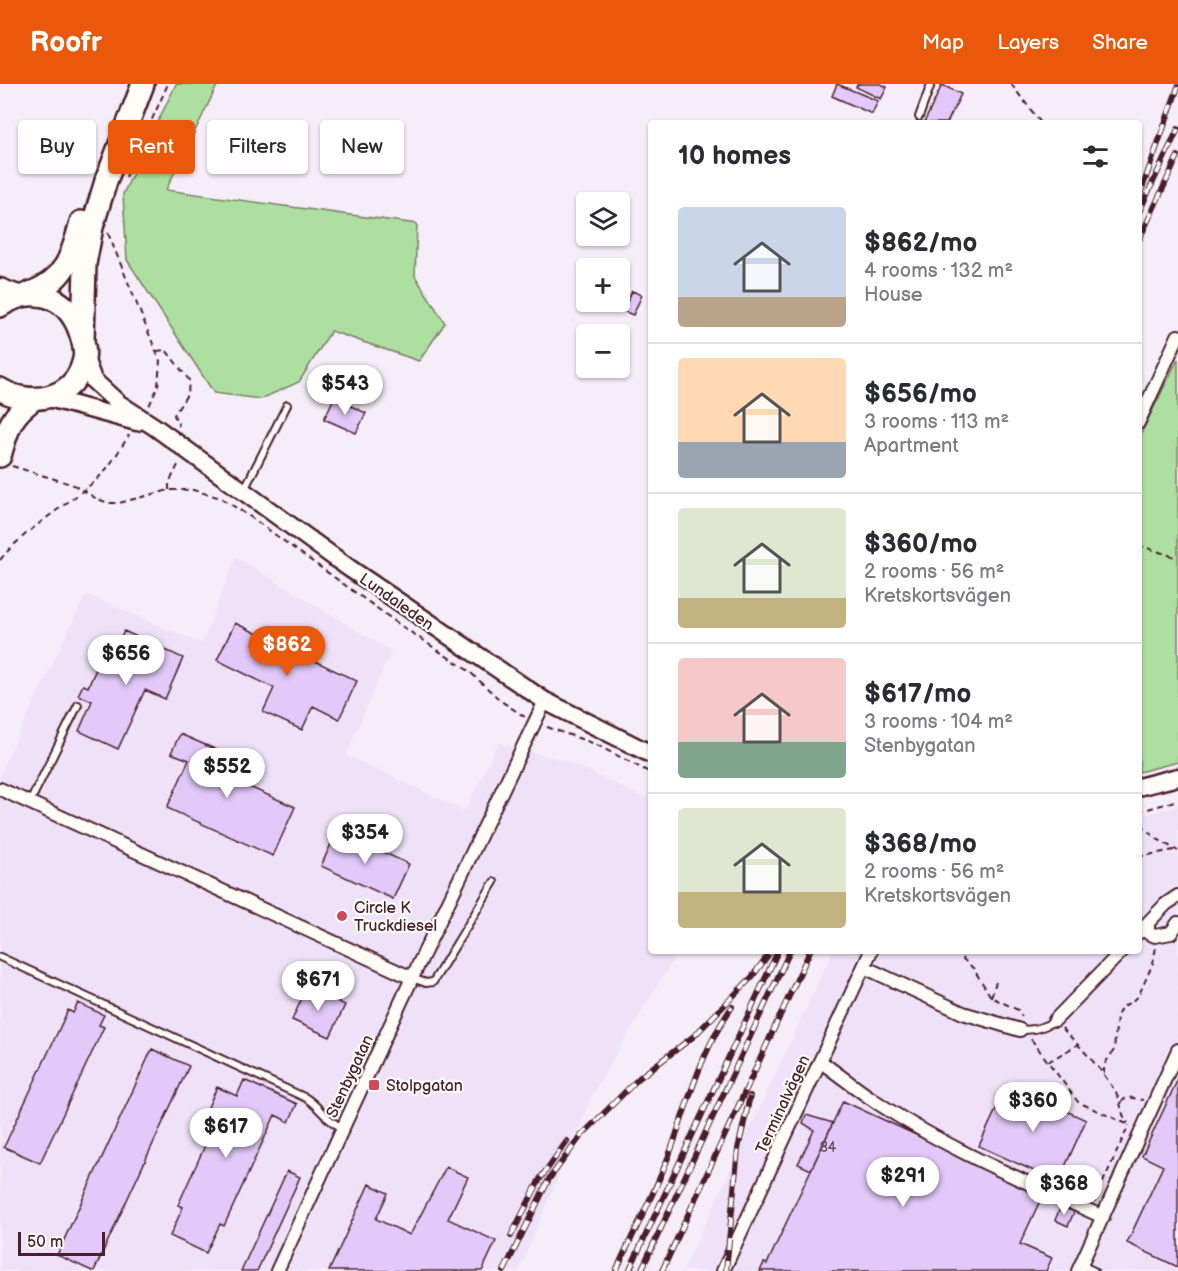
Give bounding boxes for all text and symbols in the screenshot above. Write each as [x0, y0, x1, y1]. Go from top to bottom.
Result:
text: Roofr [30, 26, 102, 59]
text: Map [922, 30, 964, 55]
text: Layers [997, 30, 1059, 55]
text: Share [1092, 30, 1148, 55]
chip: Buy [18, 120, 96, 174]
chip: Rent [108, 120, 195, 174]
chip: Filters [207, 120, 308, 174]
chip: New [320, 120, 404, 174]
icon: filters [1079, 140, 1112, 173]
text: 10 homes [678, 141, 791, 172]
map controls [576, 192, 630, 378]
button: layers [576, 192, 630, 246]
text: $862/mo [864, 228, 977, 259]
icon: home [726, 231, 798, 303]
button: + [576, 258, 630, 312]
text: 4 rooms · 132 m² [864, 259, 1013, 283]
text: House [864, 283, 923, 307]
button: − [576, 324, 630, 378]
pin: $543 [309, 365, 381, 416]
text: $543 [321, 372, 369, 396]
text: $656/mo [864, 379, 977, 410]
icon: home [726, 382, 798, 454]
text: 3 rooms · 113 m² [864, 410, 1009, 434]
text: Apartment [864, 434, 959, 458]
text: $360/mo [864, 529, 977, 560]
icon: home [726, 532, 798, 604]
text: 2 rooms · 56 m² [864, 560, 1004, 584]
street label: Lundaleden [355, 570, 437, 635]
text: Kretskortsvägen [864, 584, 1011, 608]
pin: $862 [251, 626, 323, 677]
text: $862 [262, 633, 312, 657]
pin: $656 [90, 635, 162, 686]
text: $656 [102, 642, 150, 666]
text: $617/mo [864, 679, 971, 710]
icon: home [726, 682, 798, 754]
text: 3 rooms · 104 m² [864, 710, 1013, 734]
text: Stenbygatan [864, 734, 976, 758]
pin: $552 [191, 748, 263, 799]
text: $552 [203, 755, 251, 779]
pin: $354 [329, 814, 401, 865]
text: $354 [341, 821, 389, 845]
text: $368/mo [864, 829, 977, 860]
icon: home [726, 832, 798, 904]
text: 2 rooms · 56 m² [864, 860, 1004, 884]
text: Kretskortsvägen [864, 884, 1011, 908]
place label: Circle K Truckdiesel [354, 899, 437, 936]
marker: Circle K Truckdiesel [335, 909, 349, 923]
pin: $671 [282, 961, 354, 1012]
text: $671 [296, 968, 340, 992]
street label: Stenbygatan [323, 1032, 378, 1121]
street label: Terminalvägen [752, 1053, 814, 1157]
place label: Stolpgatan [386, 1077, 463, 1096]
marker: Stolpgatan [367, 1078, 381, 1092]
pin: $360 [997, 1082, 1069, 1133]
text: $360 [1008, 1089, 1058, 1113]
pin: $617 [190, 1108, 262, 1159]
text: $617 [204, 1115, 248, 1139]
house number: 84 [820, 1139, 837, 1156]
pin: $291 [867, 1157, 939, 1208]
text: $291 [880, 1164, 926, 1188]
pin: $368 [1028, 1165, 1100, 1216]
text: $368 [1040, 1172, 1089, 1196]
scale bar [18, 1229, 105, 1256]
text: 50 m [27, 1233, 63, 1252]

